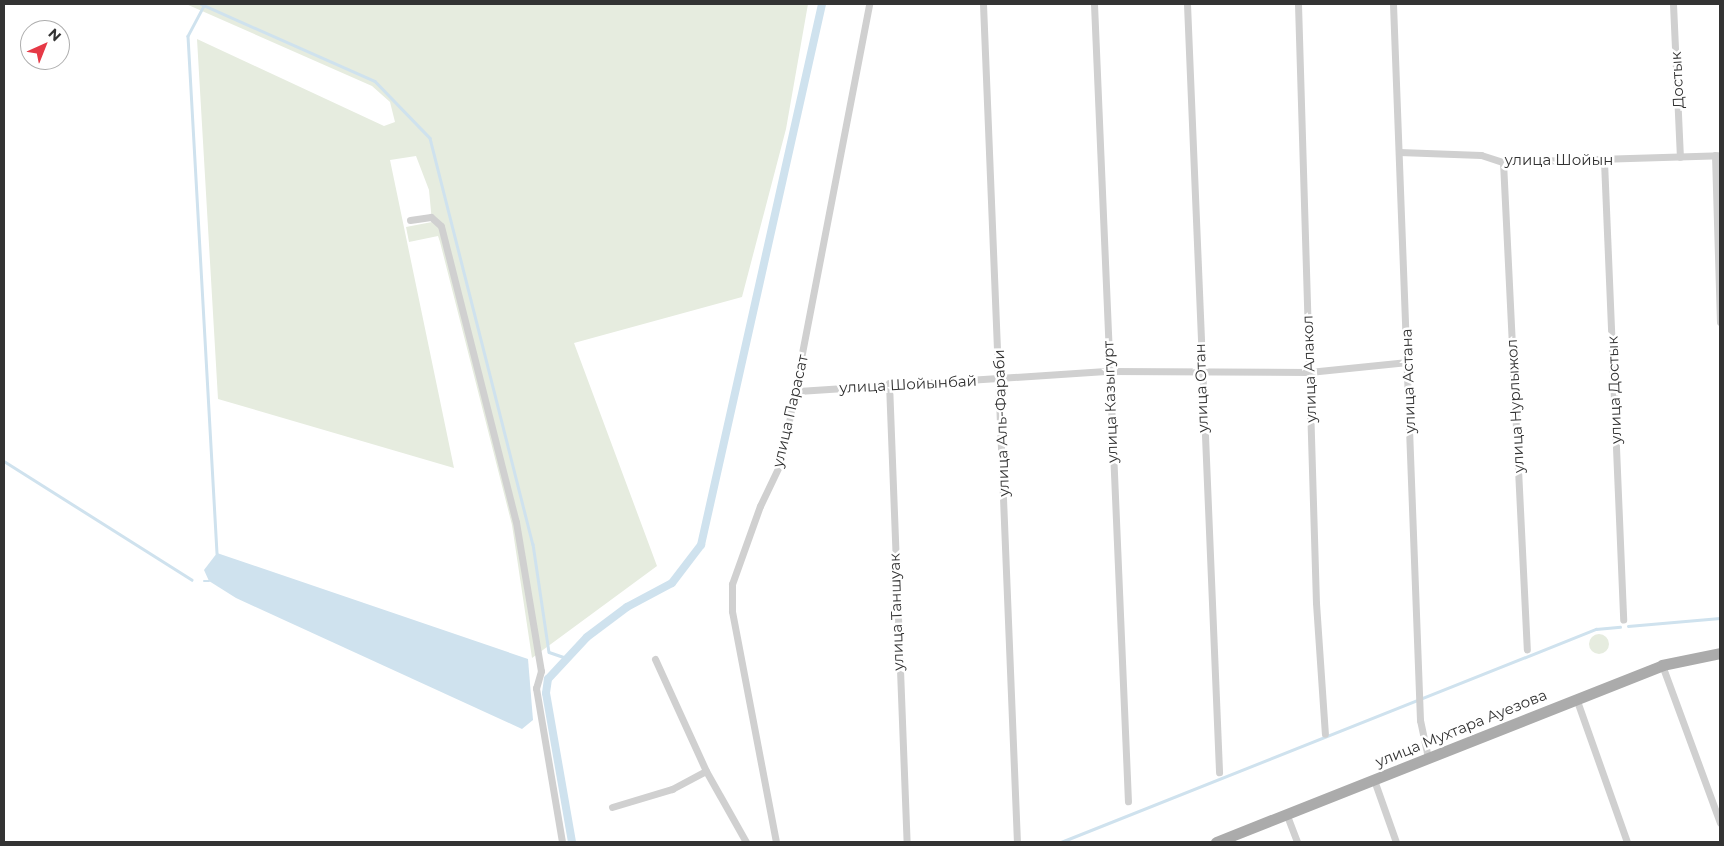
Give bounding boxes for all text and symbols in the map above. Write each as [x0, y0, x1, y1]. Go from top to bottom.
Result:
north arrow [20, 20, 70, 70]
text: N [44, 25, 65, 45]
street label: Достык [1667, 51, 1687, 109]
street label: улица Шойын [1505, 151, 1613, 169]
street label: улица Алакол [1298, 315, 1320, 423]
street label: улица Астана [1397, 328, 1419, 434]
street label: улица Достык [1603, 336, 1625, 444]
street label: улица Нурлыжол [1503, 339, 1527, 473]
street label: улица Казыгурт [1099, 341, 1121, 463]
street label: улица Отан [1190, 343, 1212, 433]
street label: улица Аль-Фараби [989, 349, 1013, 497]
street label: улица Парасат [768, 353, 812, 469]
street label: улица Шойынбай [839, 371, 977, 397]
street label: улица Таншуак [885, 553, 907, 671]
street label: улица Мухтара Ауезова [1373, 685, 1549, 771]

